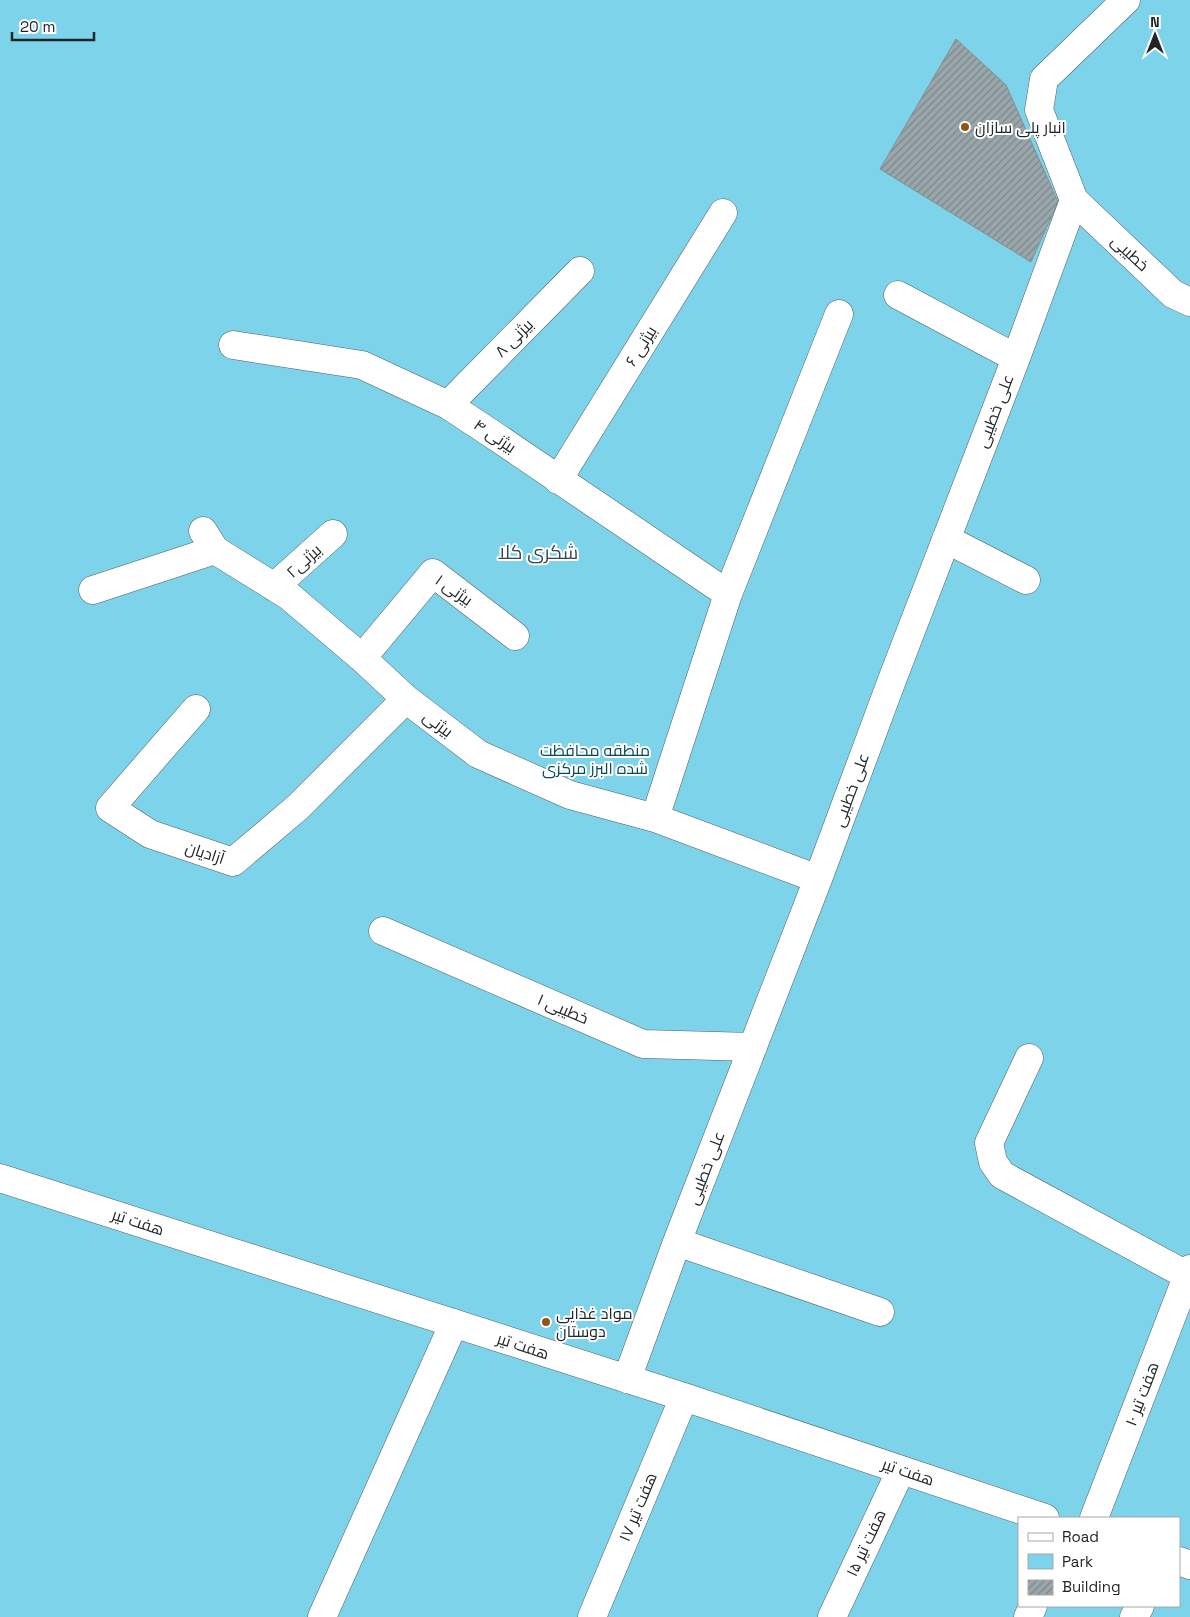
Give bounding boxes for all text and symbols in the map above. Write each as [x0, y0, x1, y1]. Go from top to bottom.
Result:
scale bar [12, 10, 95, 42]
north arrow [1130, 10, 1180, 60]
text: N [1150, 13, 1160, 31]
text: 20 m [20, 17, 55, 36]
place label: انبار پلی سازان [975, 117, 1066, 139]
marker: انبار پلی سازان [959, 121, 971, 133]
street label: خطیبی [1107, 230, 1153, 276]
street label: بیژنی ۸ [490, 314, 538, 362]
street label: بیژنی ۶ [620, 322, 662, 370]
street label: علی خطیبی [971, 371, 1019, 451]
street label: بیژنی ۴ [470, 414, 520, 458]
street label: بیژنی۲ [282, 540, 326, 582]
district label: شکری کلا [498, 540, 578, 565]
street label: بیژنی ۱ [431, 570, 477, 610]
street label: بیژنی [419, 706, 457, 742]
park label: منطقه محافظت شده البرز مرکزی [540, 740, 650, 779]
street label: علی خطیبی [828, 750, 874, 830]
street label: آزادیان [183, 837, 228, 869]
street label: خطیبی ۱ [534, 989, 592, 1029]
street label: علی خطیبی [682, 1128, 730, 1208]
street label: هفت تیر [108, 1203, 167, 1240]
place label: مواد غذایی دوستان [556, 1303, 632, 1342]
marker: مواد غذایی دوستان [540, 1316, 552, 1328]
street label: هفت تیر [493, 1327, 552, 1364]
street label: هفت تیر ۱۰ [1120, 1359, 1164, 1429]
street label: هفت تیر [878, 1453, 937, 1491]
street label: هفت تیر ۱۷ [614, 1469, 662, 1545]
street label: هفت تیر ۱۵ [841, 1506, 891, 1580]
legend [1018, 1517, 1180, 1607]
text: Road [1062, 1527, 1099, 1546]
text: Park [1062, 1552, 1093, 1571]
text: Building [1062, 1577, 1121, 1596]

